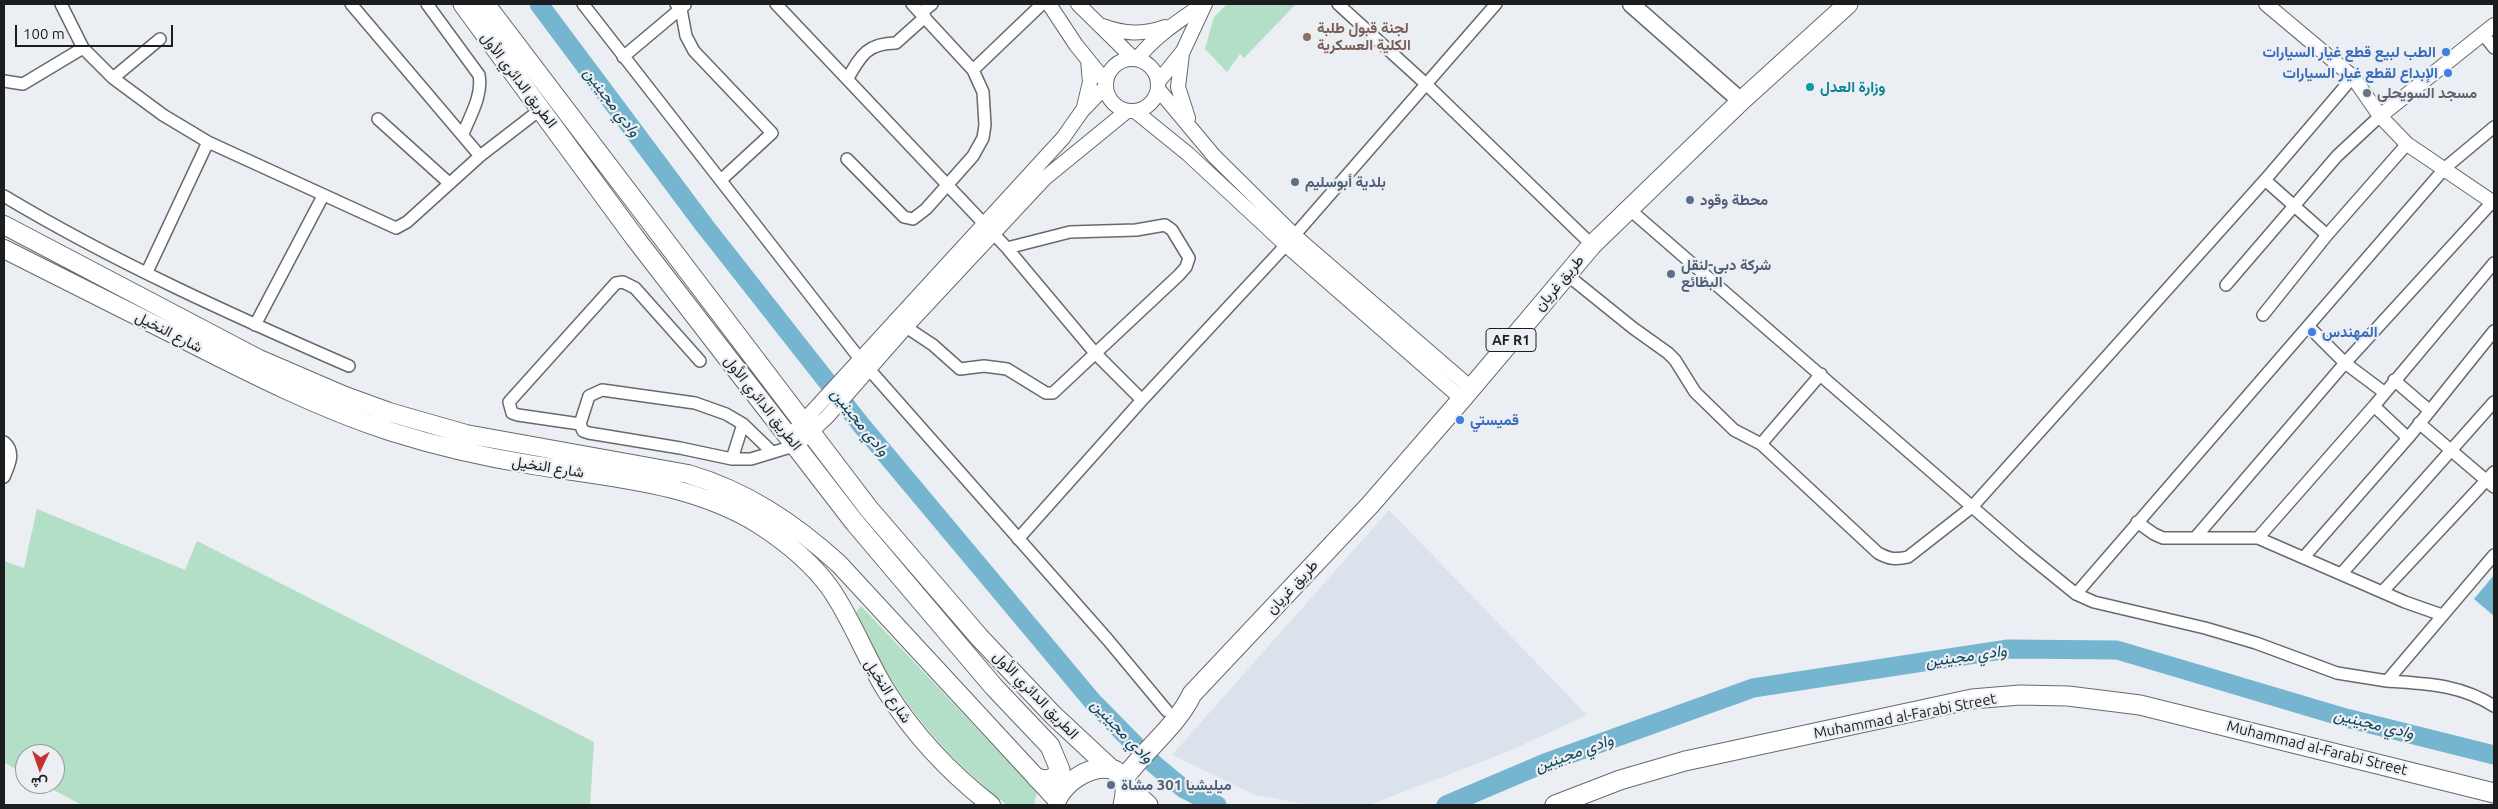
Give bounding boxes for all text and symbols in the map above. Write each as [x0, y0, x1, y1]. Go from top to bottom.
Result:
scale bar [18, 15, 175, 47]
place label: لجنة قبول طلبة الكلية العسكرية [1317, 19, 1411, 54]
text: 100 m [23, 25, 65, 42]
street label: الطريق الدائري الأول [477, 29, 561, 131]
marker: لجنة قبول طلبة الكلية العسكرية [1301, 31, 1313, 43]
place label: الطب لبيع قطع غيار السيارات [2262, 43, 2436, 61]
marker: الطب لبيع قطع غيار السيارات [2440, 46, 2452, 58]
water label: وادي مجينين [580, 63, 644, 141]
place label: الإبداع لقطع غيار السيارات [2283, 64, 2438, 82]
marker: الإبداع لقطع غيار السيارات [2442, 67, 2454, 79]
place label: وزارة العدل [1820, 78, 1885, 96]
marker: وزارة العدل [1804, 81, 1816, 93]
place label: مسجد السويحلى [2377, 84, 2477, 102]
marker: مسجد السويحلى [2361, 87, 2373, 99]
place label: بلدية أبوسليم [1305, 173, 1386, 191]
marker: بلدية أبوسليم [1289, 176, 1301, 188]
place label: محطة وقود [1700, 191, 1768, 209]
marker: محطة وقود [1684, 194, 1696, 206]
street label: طريق غريان [1530, 251, 1588, 315]
place label: شركة دبي-لنقل البظائع [1681, 256, 1771, 291]
marker: شركة دبي-لنقل البظائع [1665, 268, 1677, 280]
street label: شارع النخيل [133, 307, 205, 357]
place label: المهندس [2322, 323, 2378, 341]
marker: المهندس [2306, 326, 2318, 338]
road number: AF R1 [1486, 328, 1536, 352]
street label: الطريق الدائري الأول [720, 352, 806, 454]
water label: وادي مجينين [827, 384, 893, 460]
place label: قميستي [1470, 411, 1519, 429]
marker: قميستي [1454, 414, 1466, 426]
street label: شارع النخيل [511, 452, 585, 482]
street label: طريق غريان [1262, 556, 1322, 618]
water label: وادي مجينين [1924, 641, 2008, 671]
street label: الطريق الدائري الأول [989, 647, 1083, 743]
street label: شارع النخيل [861, 656, 915, 726]
street label: Muhammad al-Farabi Street [1812, 689, 1998, 743]
water label: وادي مجينين [1087, 695, 1157, 767]
water label: وادي مجينين [2332, 705, 2416, 743]
street label: Muhammad al-Farabi Street [2225, 717, 2409, 779]
water label: وادي مجينين [1532, 730, 1616, 776]
north arrow [15, 744, 65, 794]
text: ش [30, 775, 48, 791]
place label: ميليشيا 301 مشاة [1121, 776, 1232, 794]
marker: ميليشيا 301 مشاة [1105, 779, 1117, 791]

